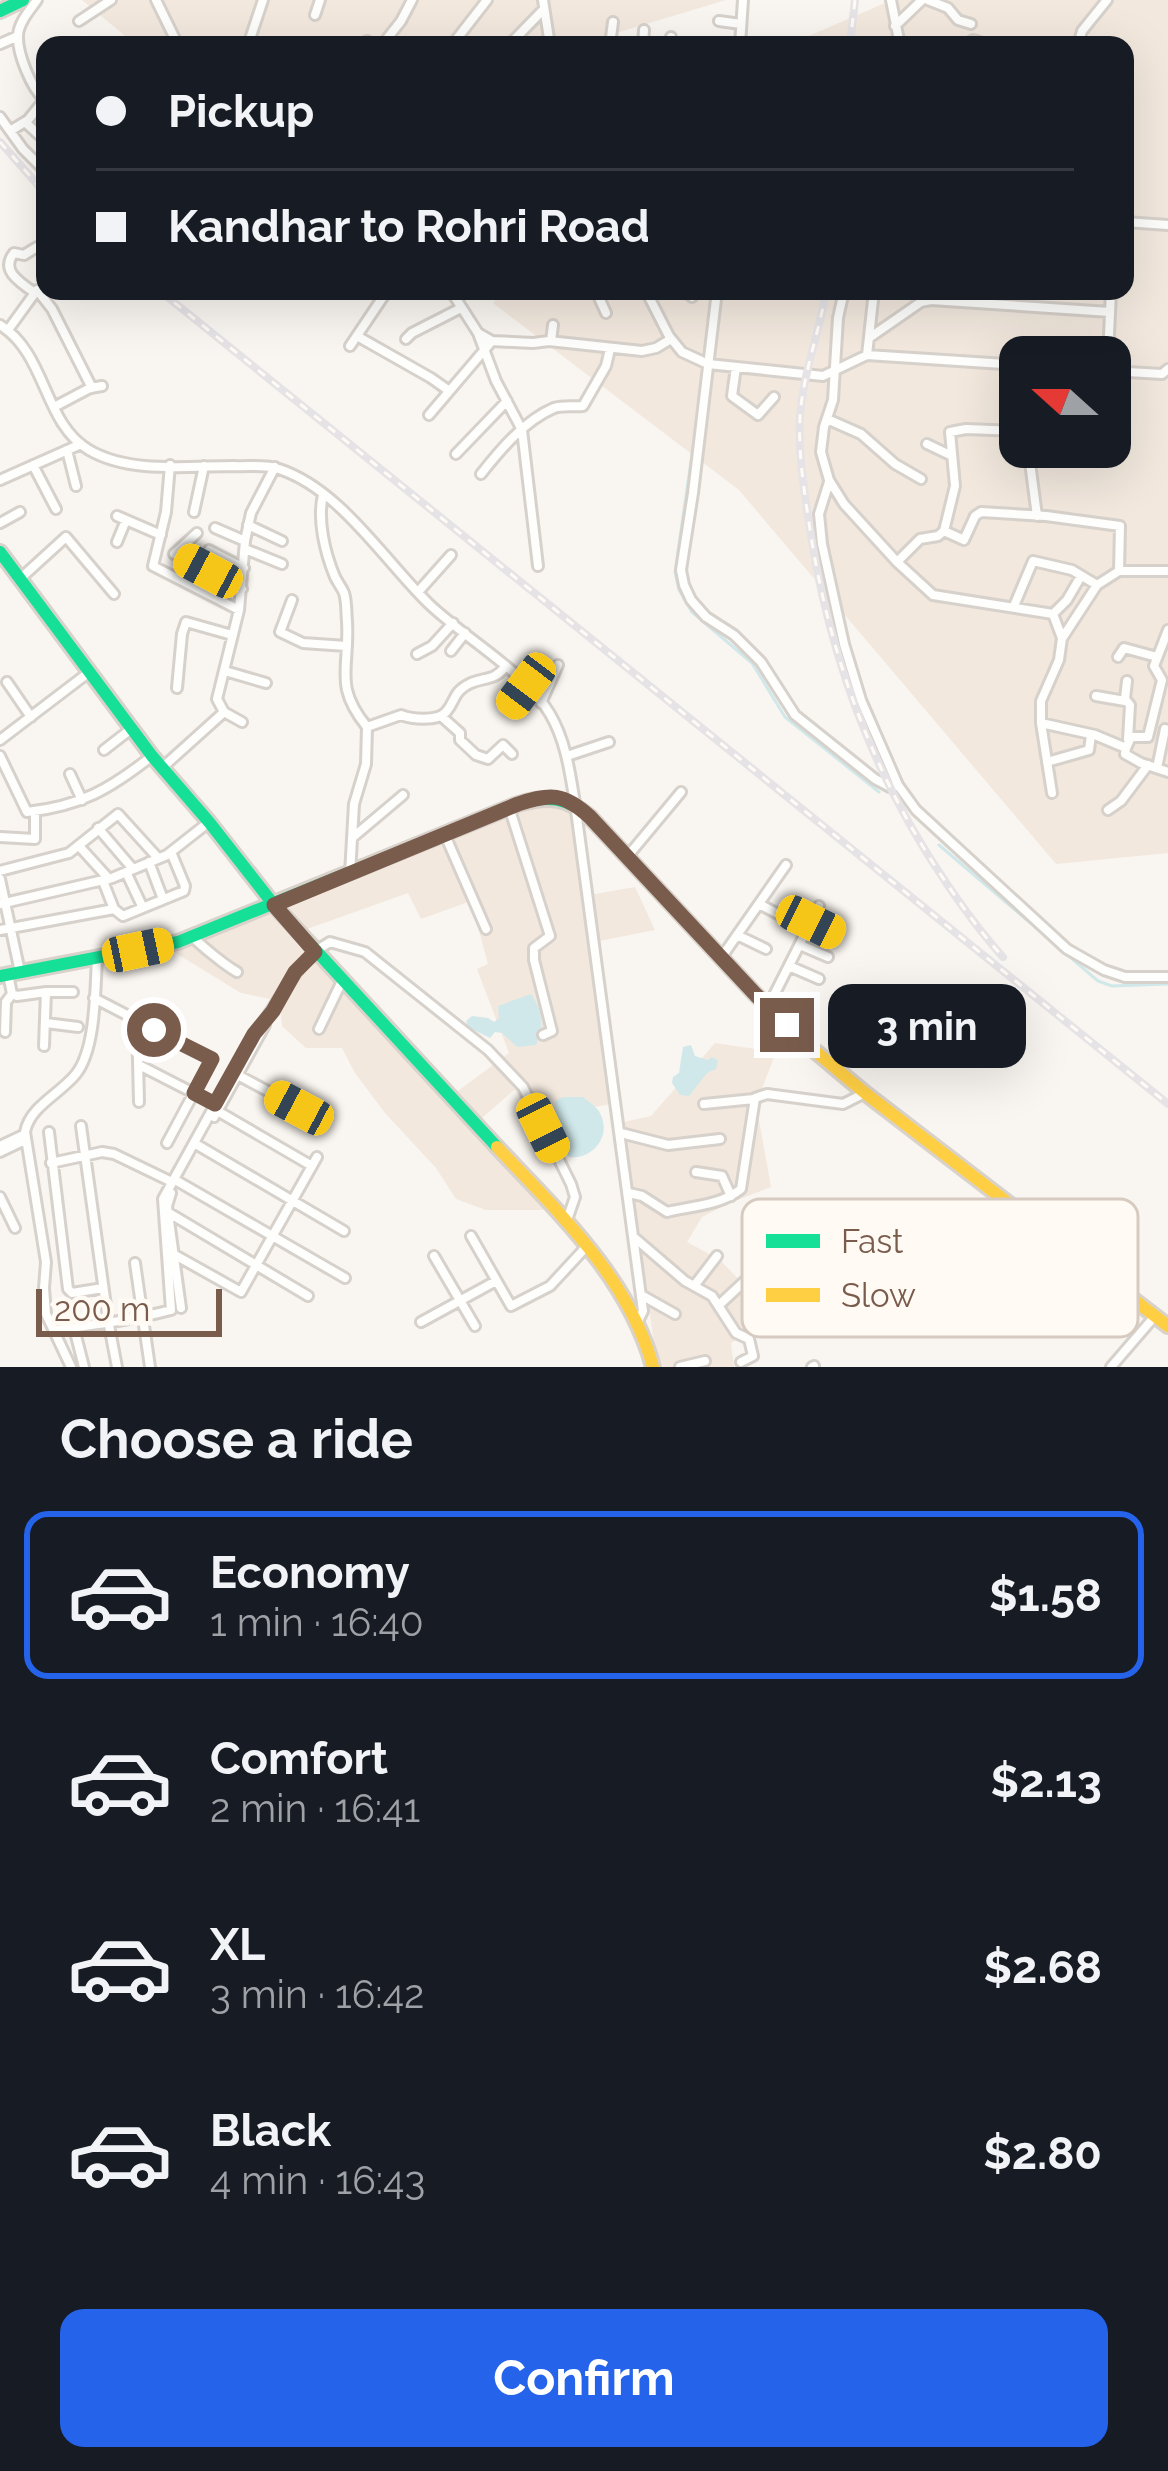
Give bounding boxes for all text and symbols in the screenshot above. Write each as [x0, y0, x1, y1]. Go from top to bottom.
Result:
text: Pickup [168, 85, 314, 138]
text: Kandhar to Rohri Road [168, 200, 650, 253]
north arrow [999, 336, 1131, 468]
map controls [999, 336, 1131, 468]
car [168, 538, 248, 604]
car [490, 646, 562, 726]
car [771, 890, 851, 954]
car [99, 925, 177, 975]
callout: 3 min [829, 983, 1027, 1067]
route end [760, 998, 814, 1052]
route start [127, 1003, 181, 1057]
text: 3 min [877, 1003, 977, 1049]
car [259, 1075, 339, 1141]
car [511, 1088, 575, 1168]
legend [742, 1199, 1138, 1337]
text: Fast [841, 1222, 903, 1261]
text: Slow [841, 1276, 916, 1315]
scale bar [36, 1283, 222, 1336]
text: 200 m [54, 1290, 150, 1329]
text: Choose a ride [60, 1407, 413, 1471]
icon: car [66, 1541, 174, 1649]
text: Economy [210, 1546, 410, 1599]
text: $1.58 [989, 1569, 1102, 1622]
text: 1 min · 16:40 [210, 1599, 424, 1645]
icon: car [66, 1727, 174, 1835]
text: Comfort [210, 1732, 388, 1785]
text: $2.13 [991, 1755, 1102, 1808]
text: 2 min · 16:41 [210, 1785, 420, 1831]
icon: car [66, 1913, 174, 2021]
text: XL [210, 1918, 265, 1971]
text: $2.68 [983, 1941, 1102, 1994]
text: 3 min · 16:42 [210, 1971, 424, 2017]
icon: car [66, 2099, 174, 2207]
text: Black [210, 2104, 331, 2157]
text: $2.80 [983, 2127, 1102, 2180]
text: 4 min · 16:43 [210, 2157, 425, 2203]
button: Confirm [60, 2309, 1108, 2447]

